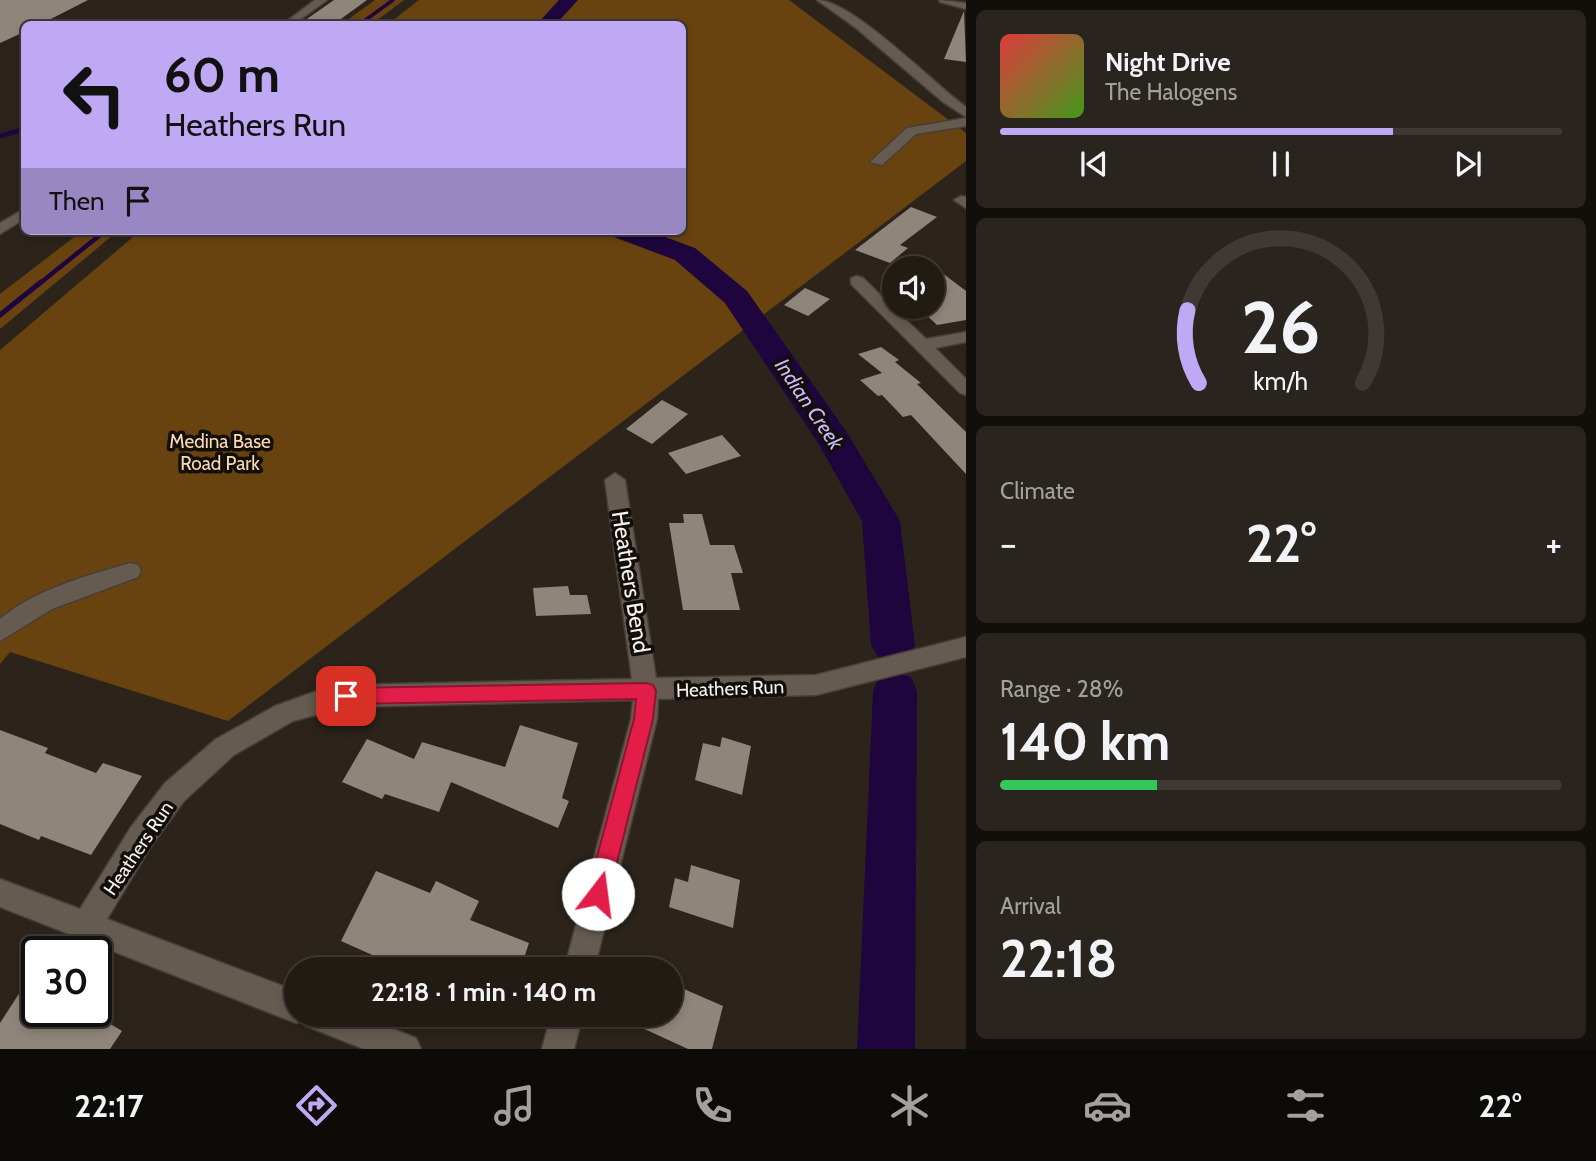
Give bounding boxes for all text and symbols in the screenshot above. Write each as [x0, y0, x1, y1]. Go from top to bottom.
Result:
text: 60 m [164, 45, 280, 104]
text: Night Drive [1105, 46, 1231, 78]
icon: left [49, 49, 140, 140]
text: The Halogens [1105, 78, 1237, 106]
text: Heathers Run [164, 105, 346, 144]
icon: previous [1075, 145, 1113, 183]
icon: pause [1262, 145, 1300, 183]
icon: next [1449, 145, 1487, 183]
icon: arrive [119, 182, 157, 220]
text: Then [49, 185, 105, 217]
map controls [882, 256, 945, 319]
button: sound [882, 256, 945, 319]
text: 26 [1241, 283, 1321, 371]
water label: Indian Creek [770, 354, 849, 455]
text: km/h [1254, 365, 1308, 395]
park label: Medina Base Road Park [169, 430, 271, 475]
text: Climate [1000, 477, 1075, 505]
street label: Heathers Bend [606, 509, 656, 655]
text: 22° [1246, 512, 1316, 575]
text: − [1000, 520, 1017, 567]
text: + [1545, 520, 1562, 567]
pin [316, 666, 376, 726]
street label: Heathers Run [676, 675, 784, 702]
text: Range · 28% [1000, 675, 1123, 703]
icon: arrive [327, 677, 365, 715]
text: 140 km [1000, 710, 1170, 773]
street label: Heathers Run [99, 797, 178, 900]
position arrow [561, 857, 635, 931]
text: Arrival [1000, 892, 1061, 920]
text: 22:18 [1000, 927, 1117, 990]
speed limit sign: 30 [21, 936, 112, 1027]
text: 22:18 · 1 min · 140 m [371, 976, 596, 1008]
icon: directions [292, 1081, 341, 1130]
icon: music [490, 1081, 539, 1130]
icon: phone [688, 1081, 737, 1130]
icon: climate [885, 1081, 934, 1130]
icon: car [1083, 1081, 1132, 1130]
icon: filters [1281, 1081, 1330, 1130]
text: 22:17 [74, 1086, 143, 1125]
text: 22° [1478, 1086, 1522, 1125]

